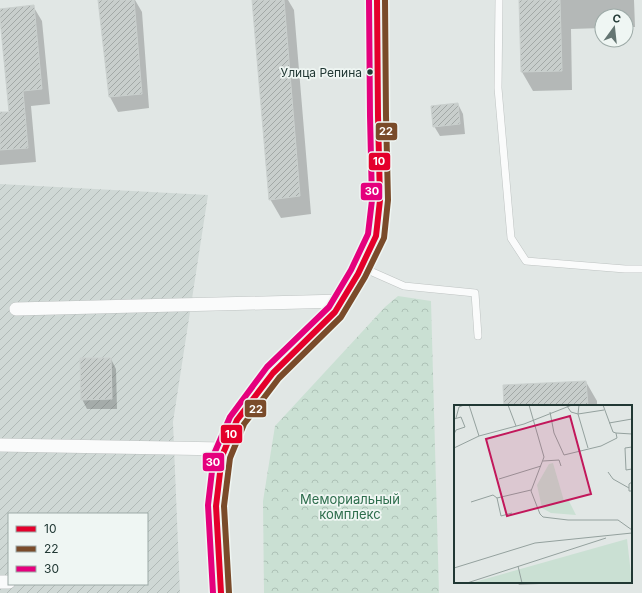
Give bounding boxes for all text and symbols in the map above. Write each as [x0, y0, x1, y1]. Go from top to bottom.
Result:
north arrow [594, 8, 634, 48]
text: С [611, 11, 622, 26]
place label: Улица Репина [281, 65, 362, 80]
marker: Улица Репина [365, 67, 375, 77]
line badge: 22 [375, 122, 398, 141]
text: 22 [379, 124, 393, 138]
line badge: 10 [368, 152, 391, 171]
text: 10 [373, 154, 385, 168]
line badge: 30 [360, 182, 383, 201]
text: 30 [365, 184, 379, 198]
line badge: 22 [244, 399, 267, 418]
text: 22 [249, 402, 263, 416]
inset map [454, 405, 632, 583]
line badge: 10 [220, 424, 243, 444]
text: 10 [225, 427, 237, 441]
line badge: 30 [202, 452, 225, 472]
text: 30 [206, 455, 220, 469]
park label: Мемориальный комплекс [300, 491, 400, 522]
legend [8, 513, 148, 585]
text: 10 [44, 521, 56, 536]
text: 22 [44, 541, 59, 556]
text: 30 [44, 561, 59, 576]

